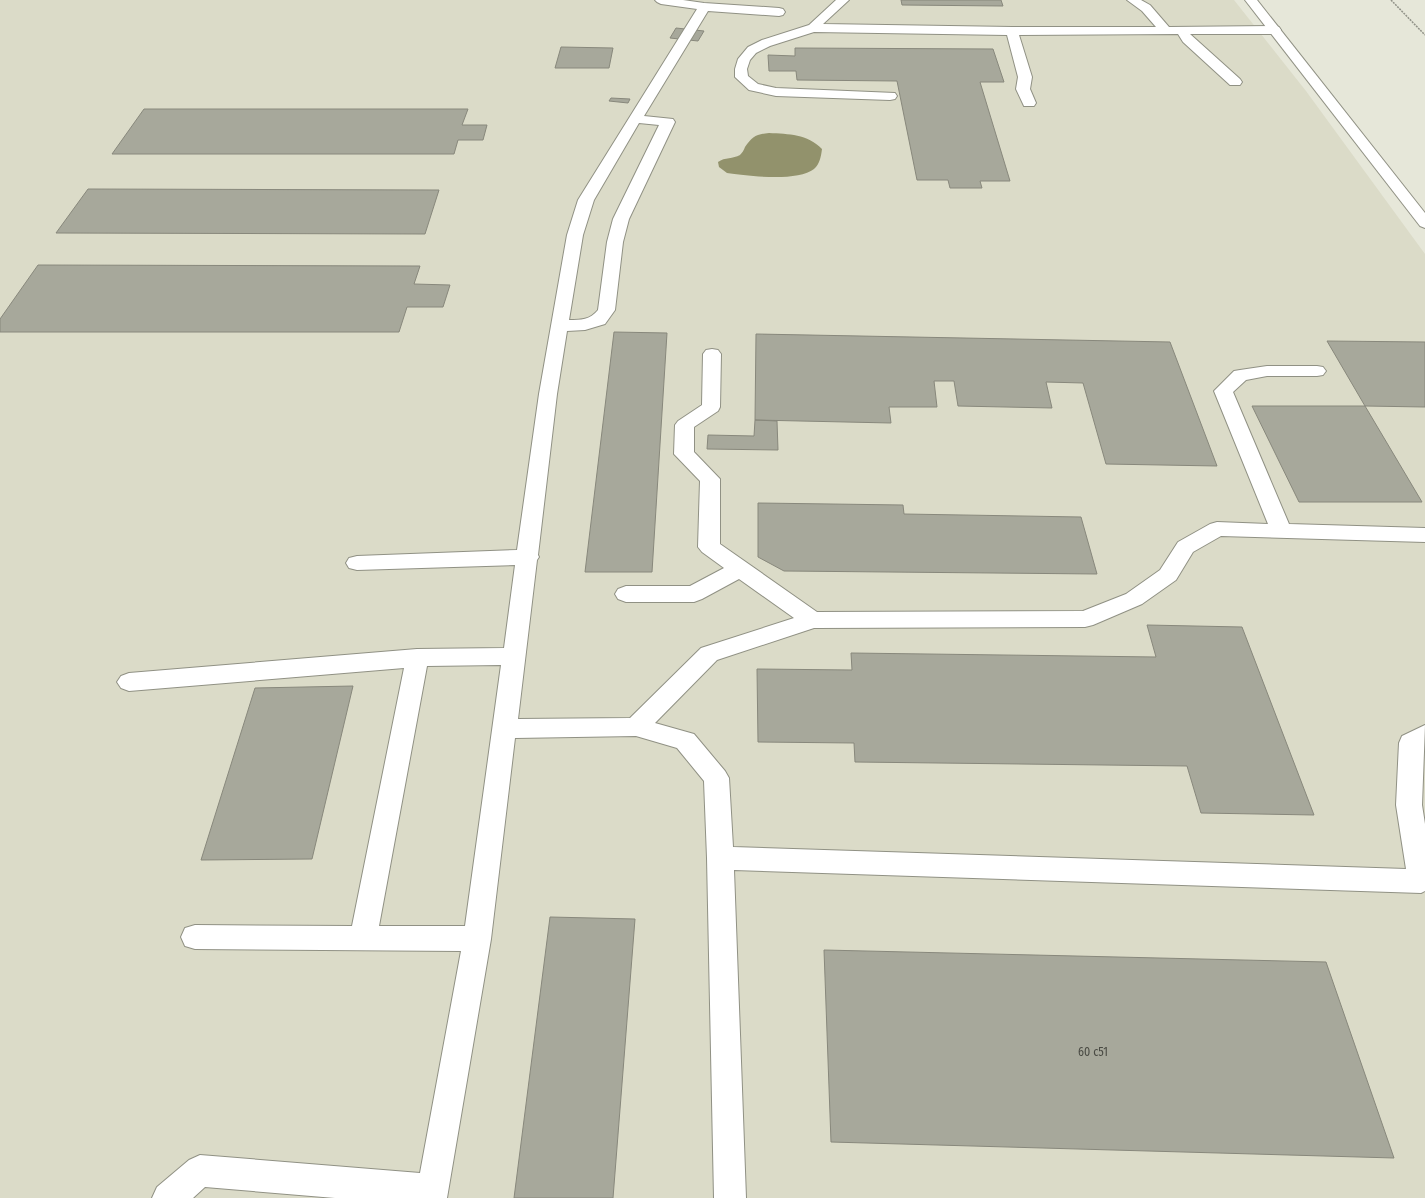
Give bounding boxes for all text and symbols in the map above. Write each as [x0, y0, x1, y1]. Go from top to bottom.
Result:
house number: 60 с51 [1078, 1045, 1108, 1059]

